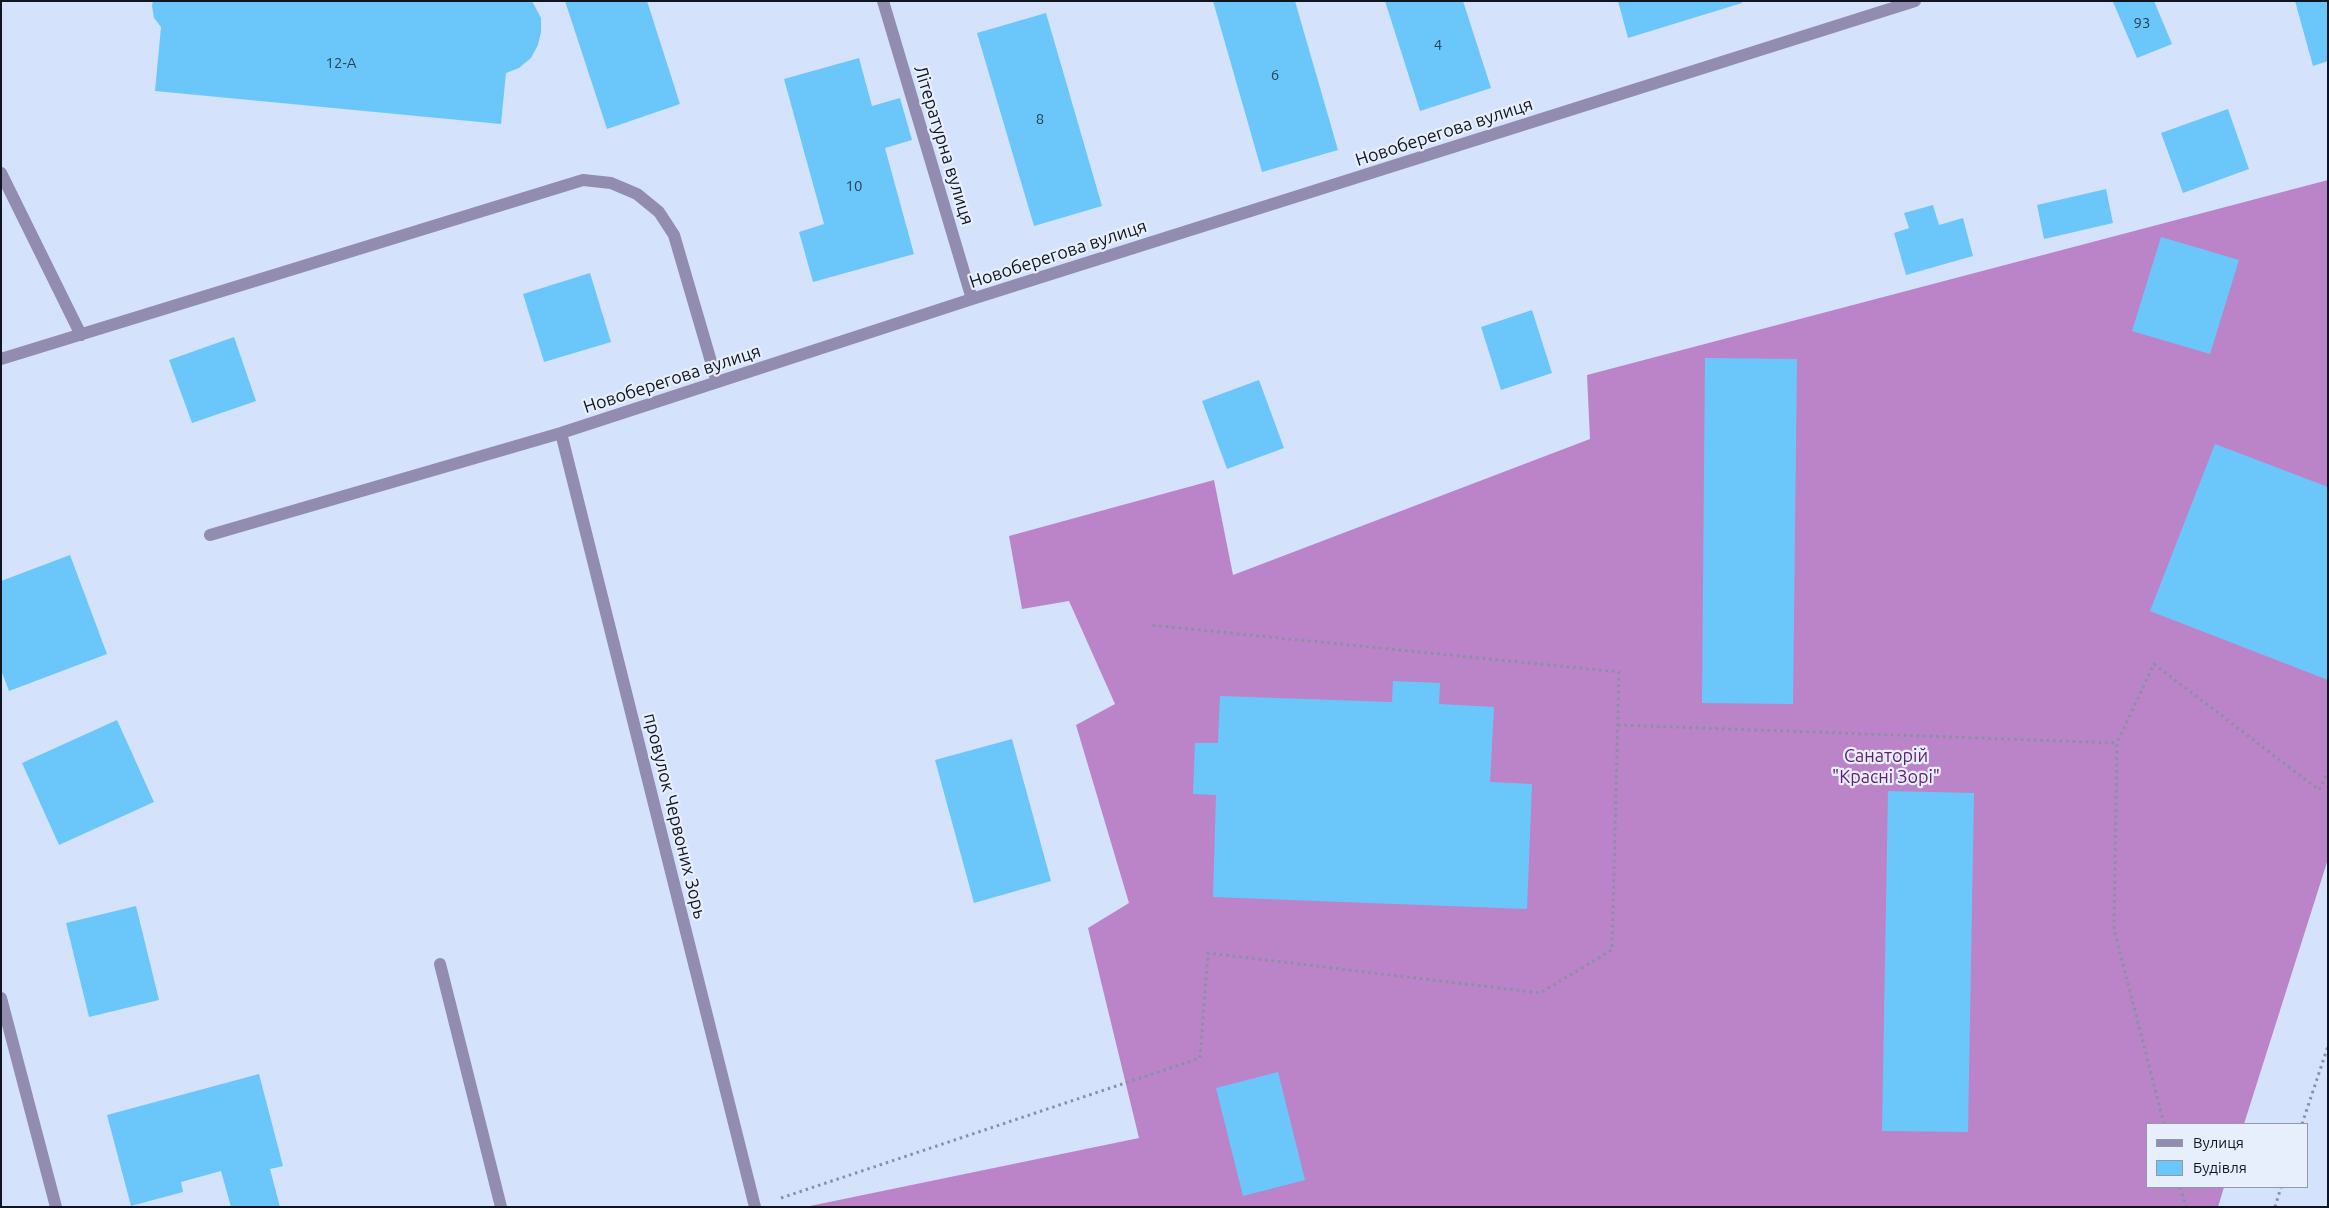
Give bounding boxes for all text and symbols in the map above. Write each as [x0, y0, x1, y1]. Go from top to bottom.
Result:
house number: 93 [2134, 14, 2150, 32]
house number: 4 [1434, 36, 1442, 54]
house number: 12-А [325, 54, 357, 72]
street label: Літературна вулиця [909, 63, 979, 227]
house number: 6 [1271, 66, 1279, 84]
street label: Новоберегова вулиця [1353, 93, 1535, 171]
house number: 8 [1036, 110, 1044, 128]
house number: 10 [846, 177, 862, 195]
street label: Новоберегова вулиця [967, 215, 1149, 293]
street label: Новоберегова вулиця [581, 340, 763, 418]
street label: провулок Червоних Зорь [639, 711, 711, 921]
park label: Санаторій "Красні Зорі" [1832, 745, 1940, 788]
legend [2146, 1123, 2309, 1188]
text: Вулиця [2193, 1134, 2244, 1151]
text: Будівля [2193, 1159, 2247, 1176]

